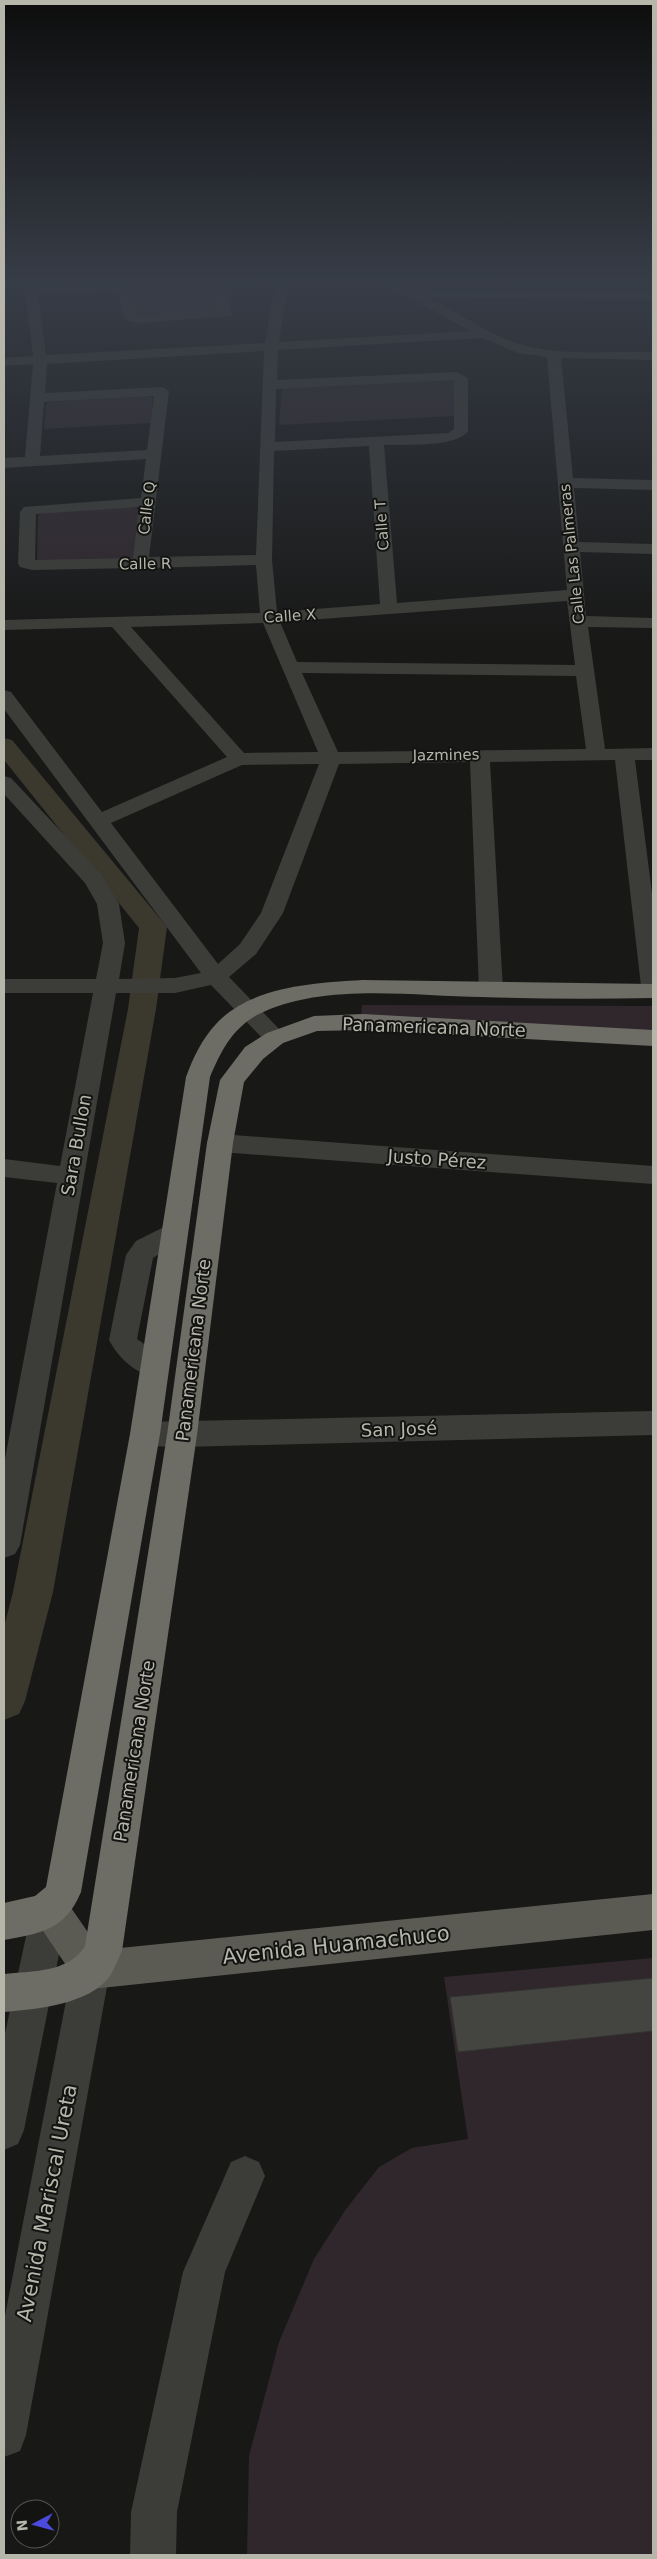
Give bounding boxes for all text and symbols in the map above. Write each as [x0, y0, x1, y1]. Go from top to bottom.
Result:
street label: Calle Q [135, 480, 159, 536]
street label: Calle Las Palmeras [556, 483, 588, 625]
street label: Calle T [371, 498, 393, 551]
street label: Calle R [119, 555, 171, 573]
street label: Calle X [263, 605, 317, 627]
street label: Jazmines [411, 745, 480, 765]
street label: Panamericana Norte [342, 1013, 526, 1041]
street label: Sara Bullon [57, 1093, 95, 1197]
street label: Justo Pérez [386, 1145, 487, 1173]
street label: Panamericana Norte [171, 1258, 215, 1442]
street label: San José [360, 1417, 438, 1441]
street label: Panamericana Norte [109, 1659, 159, 1843]
street label: Avenida Huamachuco [221, 1921, 451, 1969]
street label: Avenida Mariscal Ureta [12, 2082, 82, 2324]
north arrow [10, 2499, 60, 2549]
text: N [14, 2519, 31, 2532]

